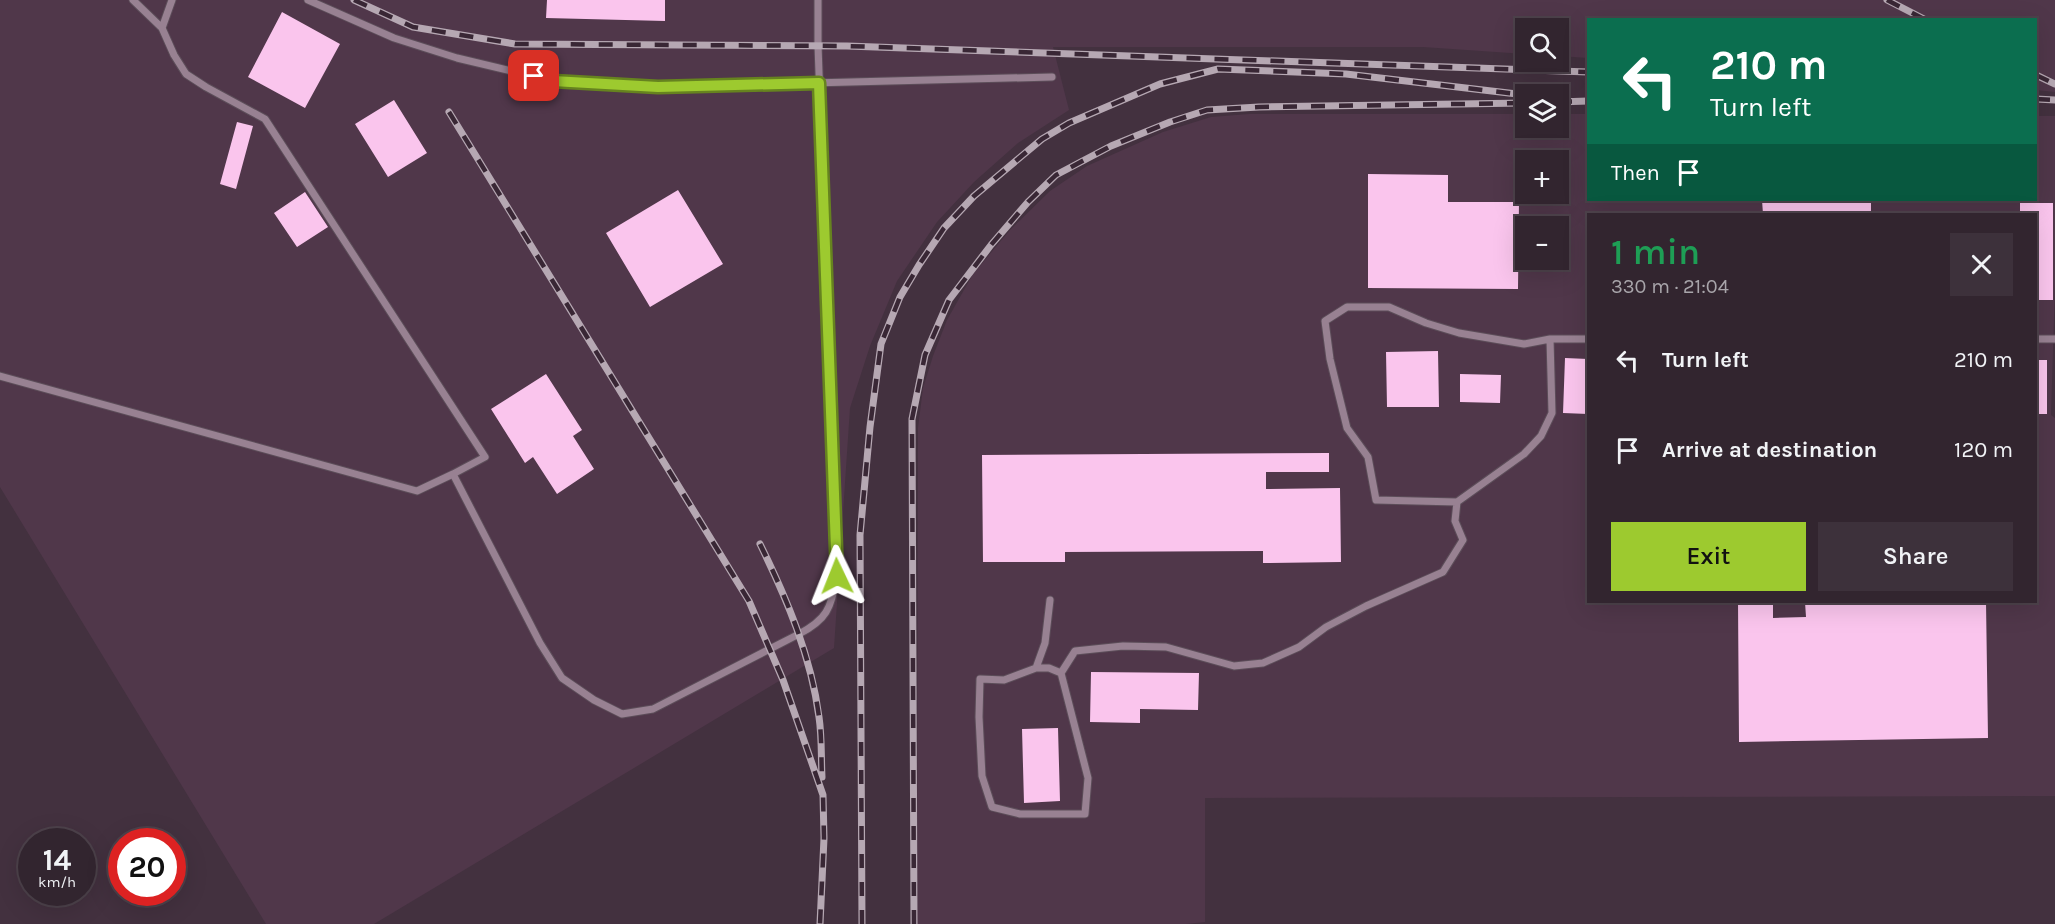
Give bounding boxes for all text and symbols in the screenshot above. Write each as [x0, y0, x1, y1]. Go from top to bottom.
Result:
map controls [1515, 18, 1569, 270]
button: search [1515, 18, 1569, 72]
text: 210 m [1710, 40, 1827, 90]
icon: left [1611, 42, 1689, 120]
pin [508, 50, 559, 101]
icon: arrive [517, 59, 550, 92]
button: layers [1515, 84, 1569, 138]
text: Turn left [1710, 91, 1811, 123]
button: + [1515, 150, 1569, 204]
icon: arrive [1672, 156, 1705, 189]
text: Then [1611, 160, 1660, 186]
button: − [1515, 216, 1569, 270]
text: 1 min [1611, 231, 1700, 273]
button: close [1950, 233, 2013, 296]
text: 330 m · 21:04 [1611, 275, 1729, 298]
icon: left [1611, 344, 1644, 377]
text: Turn left [1662, 347, 1749, 373]
text: 210 m [1954, 347, 2013, 373]
icon: arrive [1611, 434, 1644, 467]
text: Arrive at destination [1662, 437, 1877, 463]
text: 120 m [1954, 437, 2013, 463]
button: Exit [1611, 522, 1806, 591]
button: Share [1818, 522, 2013, 591]
position arrow [805, 544, 869, 608]
speed limit sign: 20 [108, 828, 186, 906]
text: 14 [43, 842, 71, 878]
text: km/h [38, 873, 76, 891]

